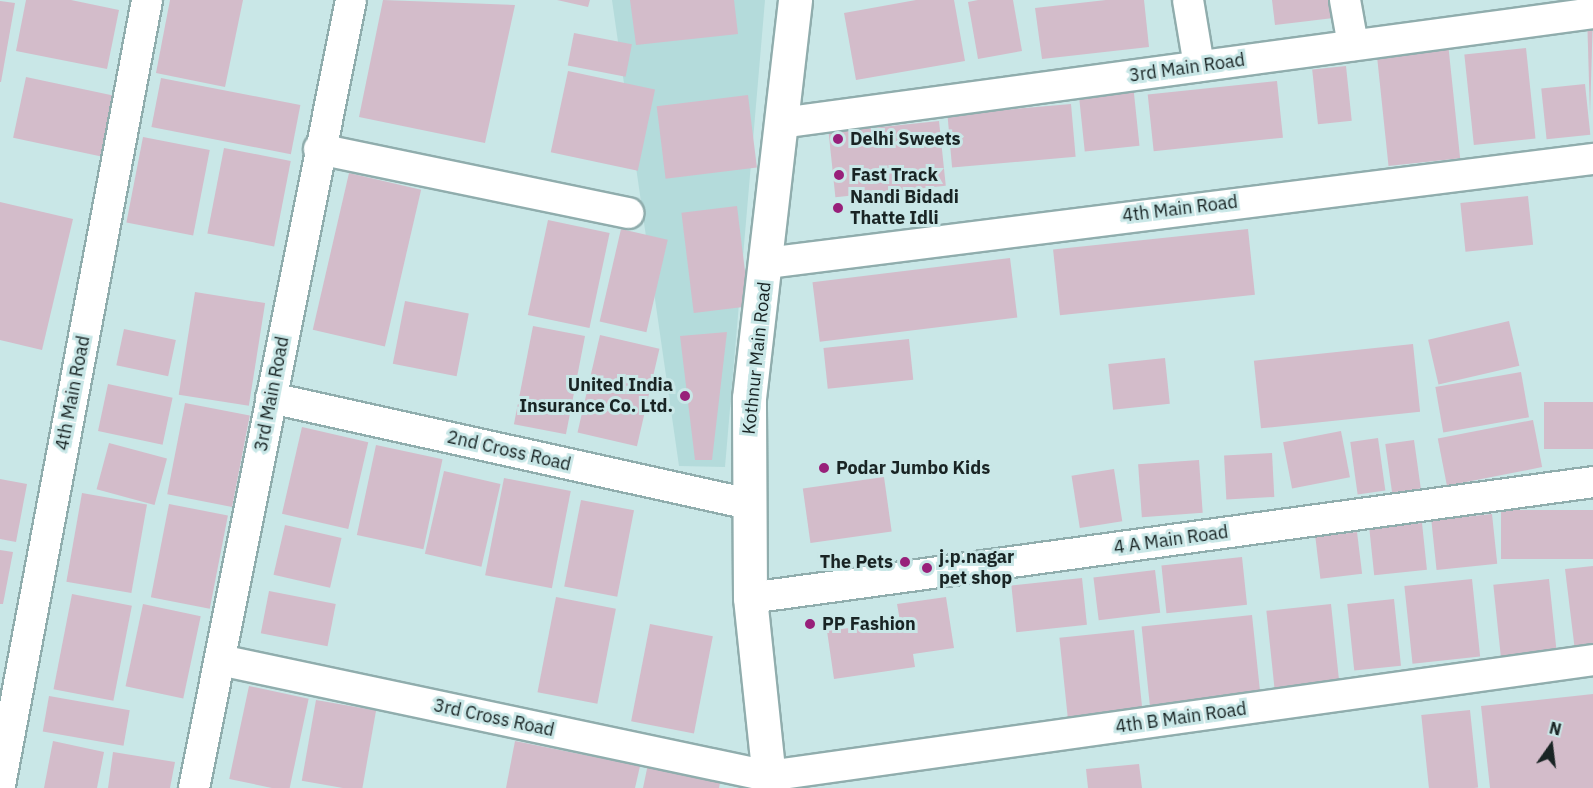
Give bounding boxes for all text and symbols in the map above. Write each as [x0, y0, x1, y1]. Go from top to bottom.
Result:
street label: 3rd Main Road [1128, 49, 1246, 87]
place label: Delhi Sweets [850, 128, 961, 150]
marker: Delhi Sweets [831, 132, 845, 146]
place label: Fast Track [851, 164, 938, 186]
marker: Fast Track [832, 168, 846, 182]
place label: Nandi Bidadi Thatte Idli [850, 187, 959, 230]
street label: 4th Main Road [1121, 191, 1239, 227]
marker: Nandi Bidadi Thatte Idli [831, 201, 845, 215]
street label: Kothnur Main Road [738, 281, 776, 435]
street label: 4th Main Road [51, 334, 95, 452]
street label: 3rd Main Road [250, 335, 294, 453]
place label: United India Insurance Co. Ltd. [519, 375, 673, 418]
marker: United India Insurance Co. Ltd. [678, 389, 692, 403]
street label: 2nd Cross Road [445, 426, 573, 476]
place label: Podar Jumbo Kids [836, 457, 990, 479]
marker: Podar Jumbo Kids [817, 461, 831, 475]
street label: 4 A Main Road [1112, 521, 1230, 559]
place label: j.p.nagar pet shop [939, 547, 1014, 590]
place label: The Pets [820, 551, 893, 573]
marker: The Pets [898, 555, 912, 569]
marker: j.p.nagar pet shop [920, 561, 934, 575]
place label: PP Fashion [822, 613, 916, 635]
marker: PP Fashion [803, 617, 817, 631]
street label: 3rd Cross Road [432, 695, 556, 741]
street label: 4th B Main Road [1114, 698, 1248, 738]
north arrow [1521, 716, 1581, 776]
text: N [1547, 717, 1563, 740]

